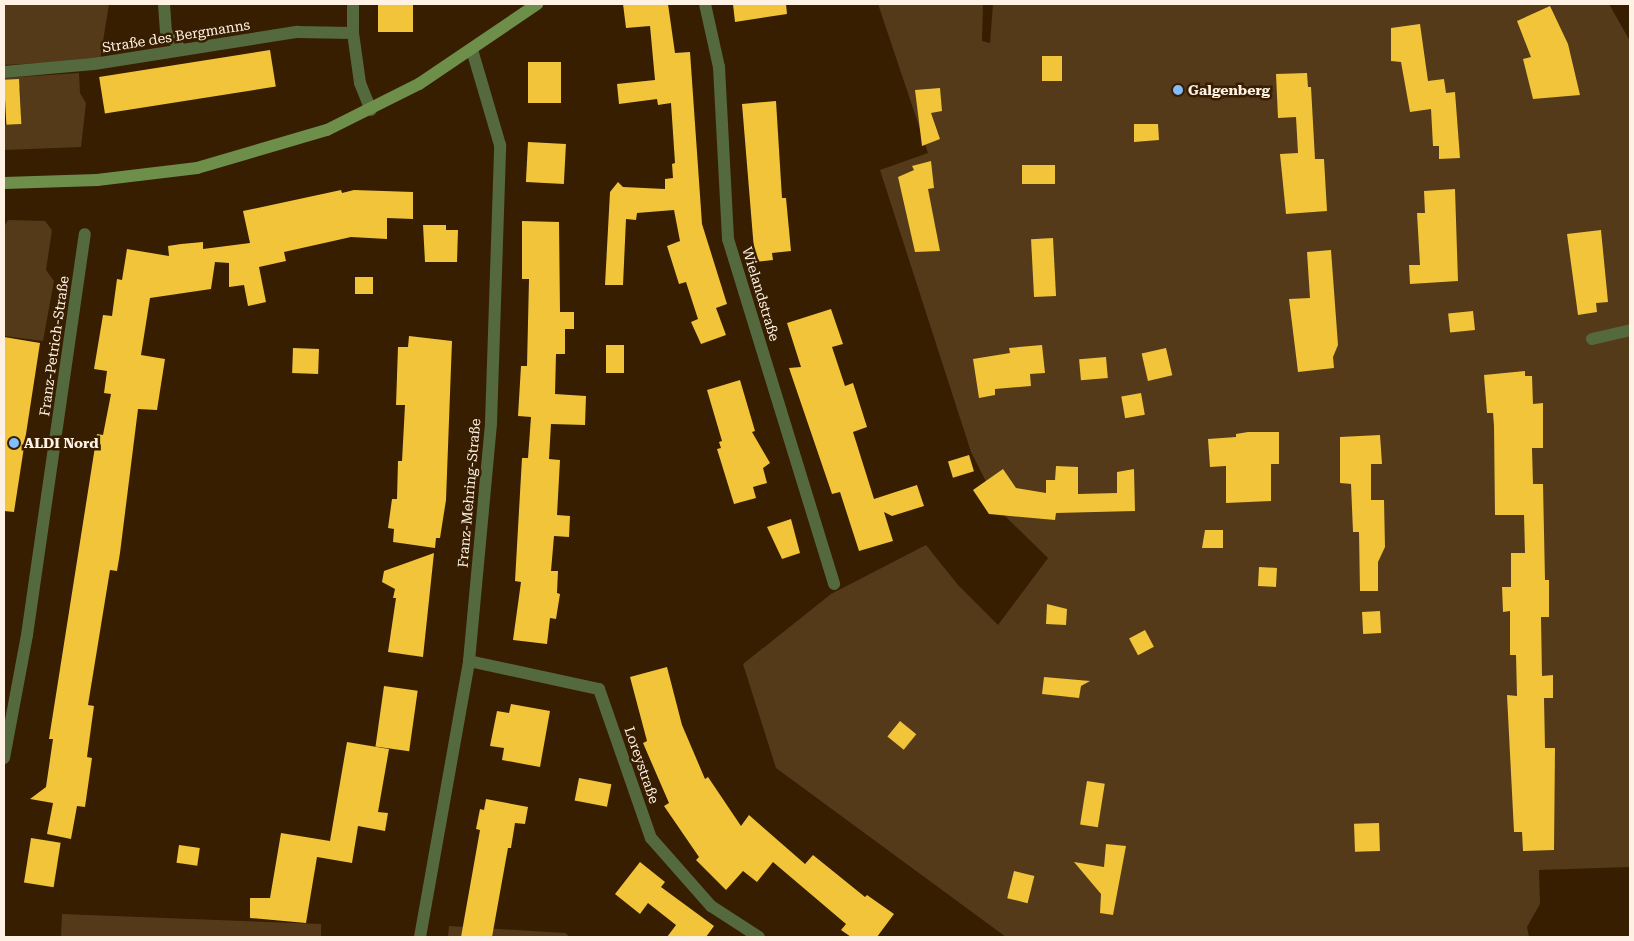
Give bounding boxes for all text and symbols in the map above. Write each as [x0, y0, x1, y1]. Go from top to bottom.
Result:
street label: Straße des Bergmanns [101, 16, 251, 56]
place label: Galgenberg [1188, 82, 1270, 98]
marker: Galgenberg [1172, 84, 1184, 96]
street label: Wielandstraße [739, 245, 783, 343]
street label: Franz-Petrich-Straße [36, 275, 72, 417]
street label: Franz-Mehring-Straße [454, 418, 484, 568]
place label: ALDI Nord [24, 435, 99, 451]
marker: ALDI Nord [8, 437, 20, 449]
street label: Loreystraße [621, 724, 663, 806]

